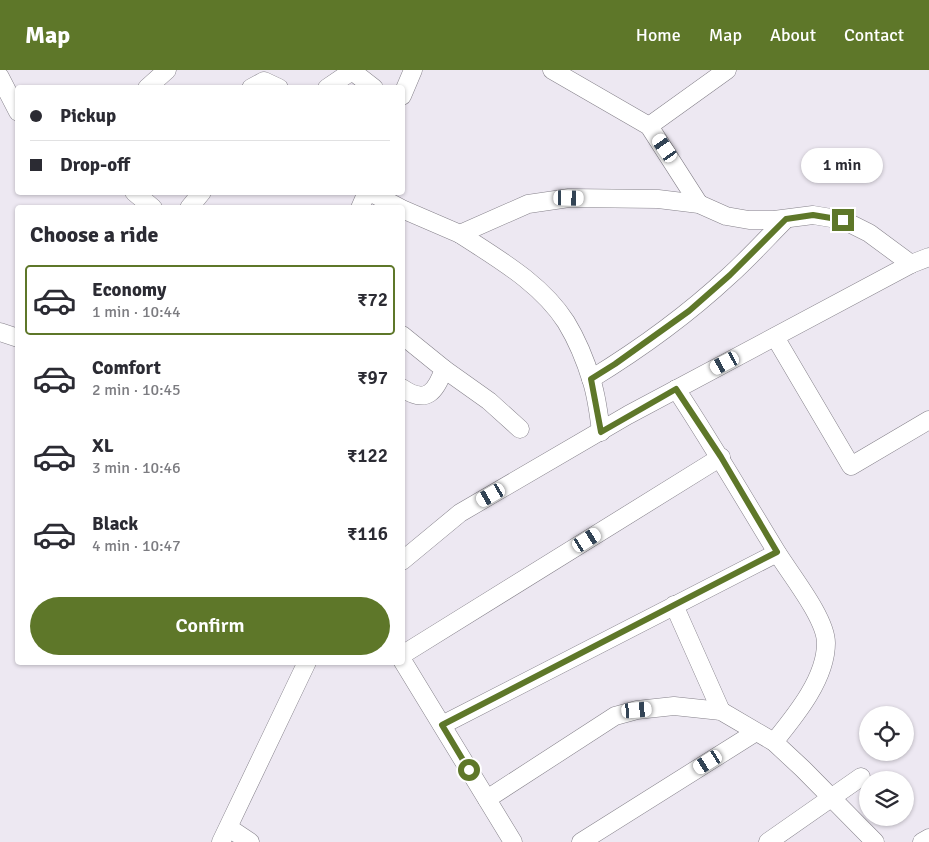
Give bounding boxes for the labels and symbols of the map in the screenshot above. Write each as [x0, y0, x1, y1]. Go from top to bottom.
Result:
car [650, 131, 679, 165]
callout: 1 min [802, 148, 884, 182]
car [553, 190, 584, 206]
route end [832, 209, 854, 231]
car [708, 349, 741, 377]
car [474, 481, 507, 509]
car [570, 526, 603, 554]
car [621, 701, 652, 719]
car [691, 748, 724, 776]
route start [458, 759, 480, 781]

